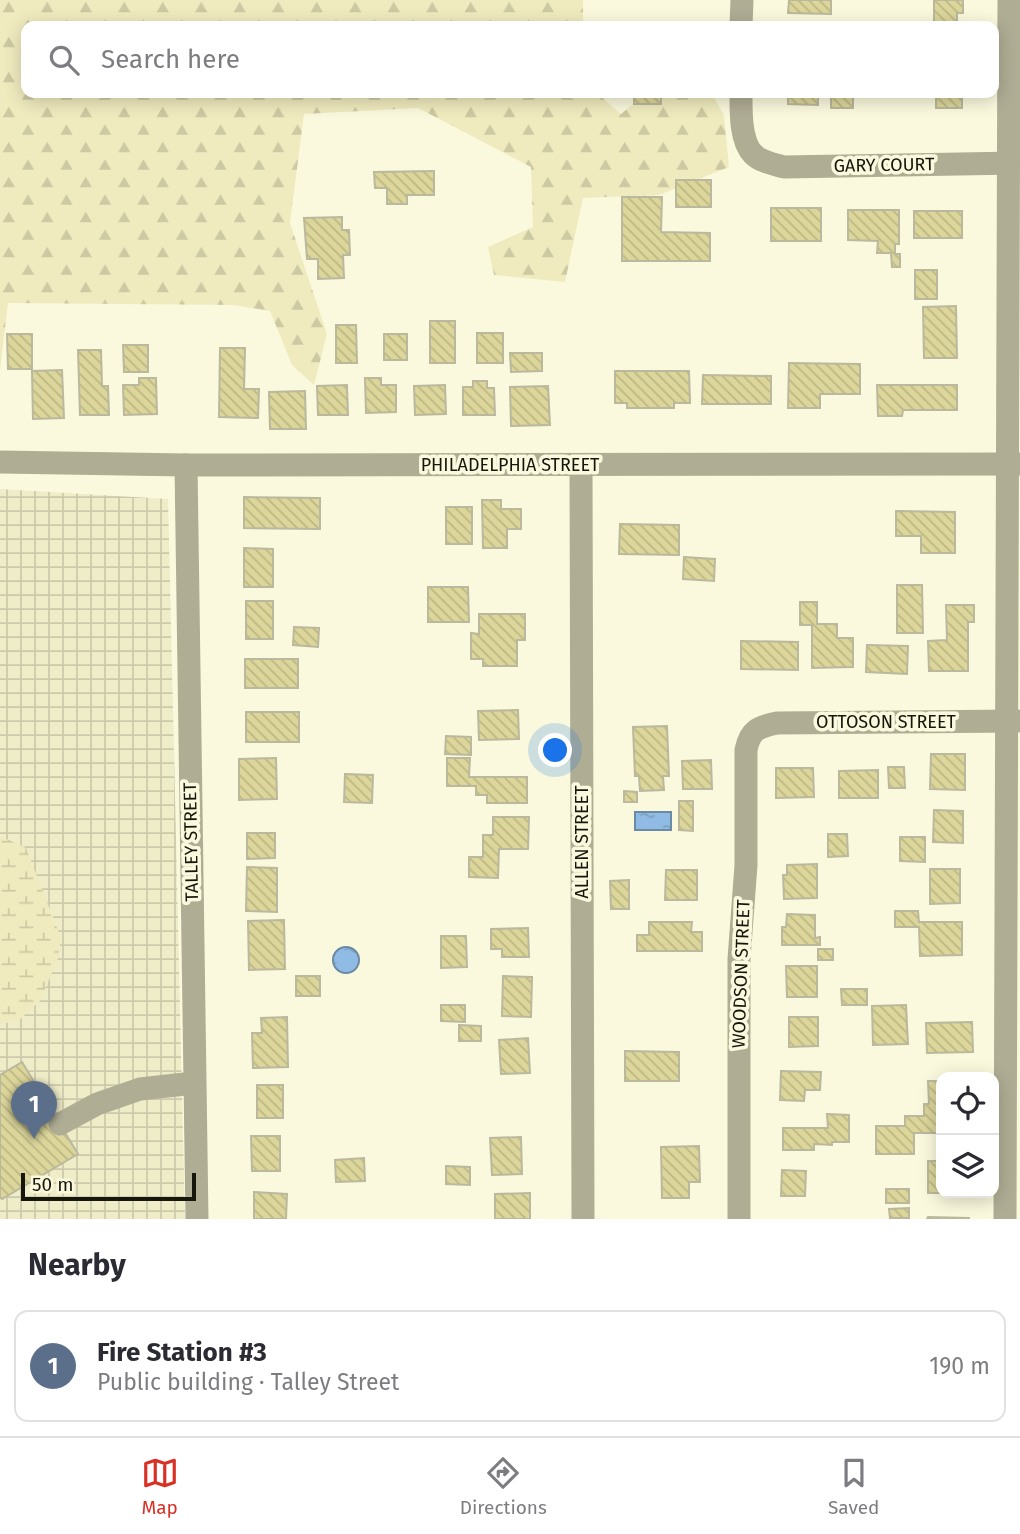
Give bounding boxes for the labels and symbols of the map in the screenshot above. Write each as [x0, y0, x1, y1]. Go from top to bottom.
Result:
street label: GARY COURT [833, 153, 935, 177]
street label: PHILADELPHIA STREET [421, 454, 600, 476]
street label: OTTOSON STREET [816, 711, 957, 733]
your location [538, 733, 572, 767]
street label: TALLEY STREET [179, 782, 203, 902]
street label: ALLEN STREET [571, 785, 593, 899]
street label: WOODSON STREET [727, 899, 755, 1049]
pin: 1 [11, 1081, 57, 1139]
scale bar [21, 1170, 196, 1202]

